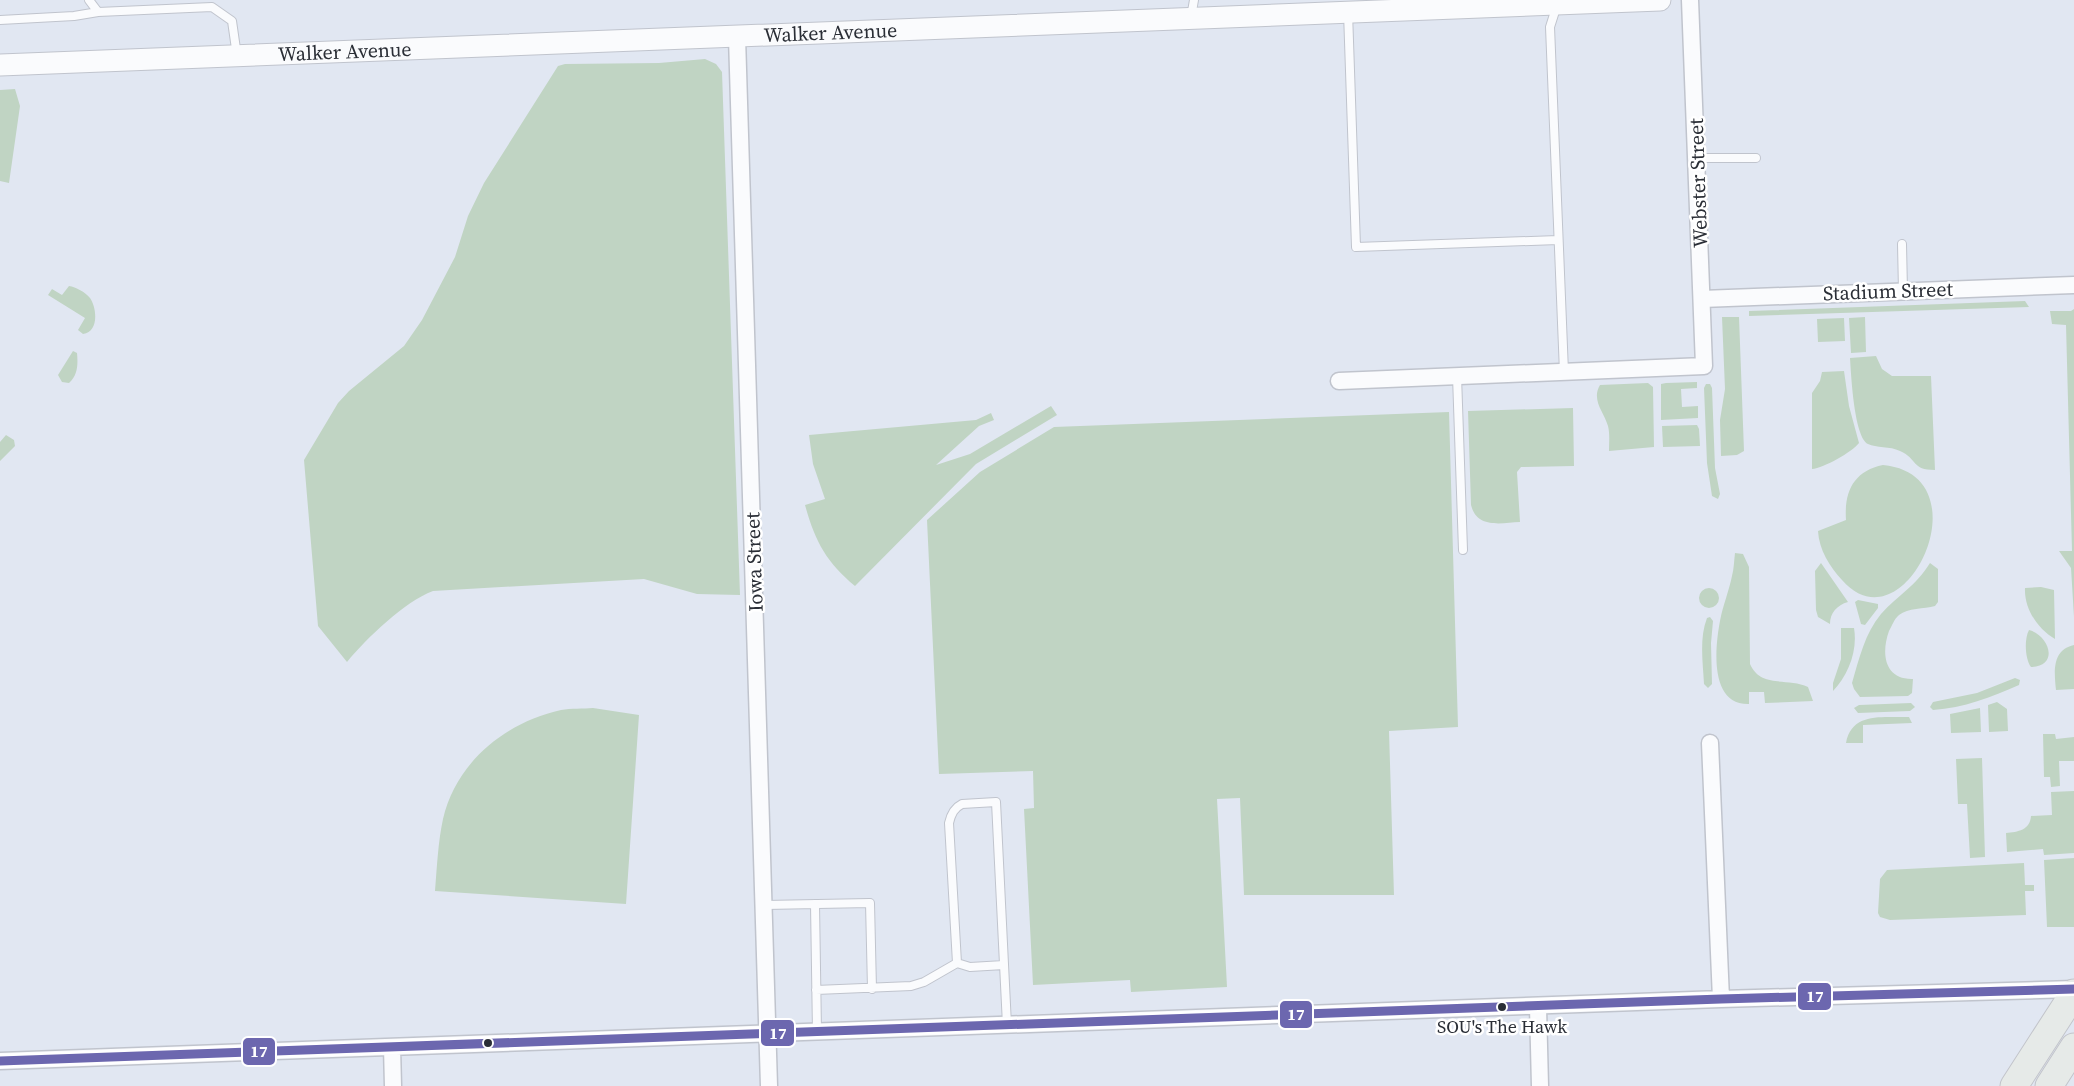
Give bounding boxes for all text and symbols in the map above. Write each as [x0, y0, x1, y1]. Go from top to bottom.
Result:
street label: Walker Avenue [763, 16, 898, 49]
street label: Walker Avenue [277, 35, 412, 68]
street label: Webster Street [1682, 117, 1714, 248]
street label: Stadium Street [1823, 275, 1954, 307]
street label: Iowa Street [738, 511, 770, 612]
line badge: 17 [1797, 982, 1832, 1011]
text: 17 [1806, 985, 1824, 1007]
line badge: 17 [1279, 1000, 1313, 1029]
marker: SOU's The Hawk [1496, 1001, 1508, 1013]
text: 17 [1287, 1003, 1305, 1025]
place label: SOU's The Hawk [1437, 1014, 1567, 1039]
line badge: 17 [760, 1019, 795, 1047]
text: 17 [769, 1022, 787, 1044]
line badge: 17 [242, 1037, 276, 1066]
unlabelled marker [482, 1037, 494, 1049]
text: 17 [250, 1040, 268, 1062]

